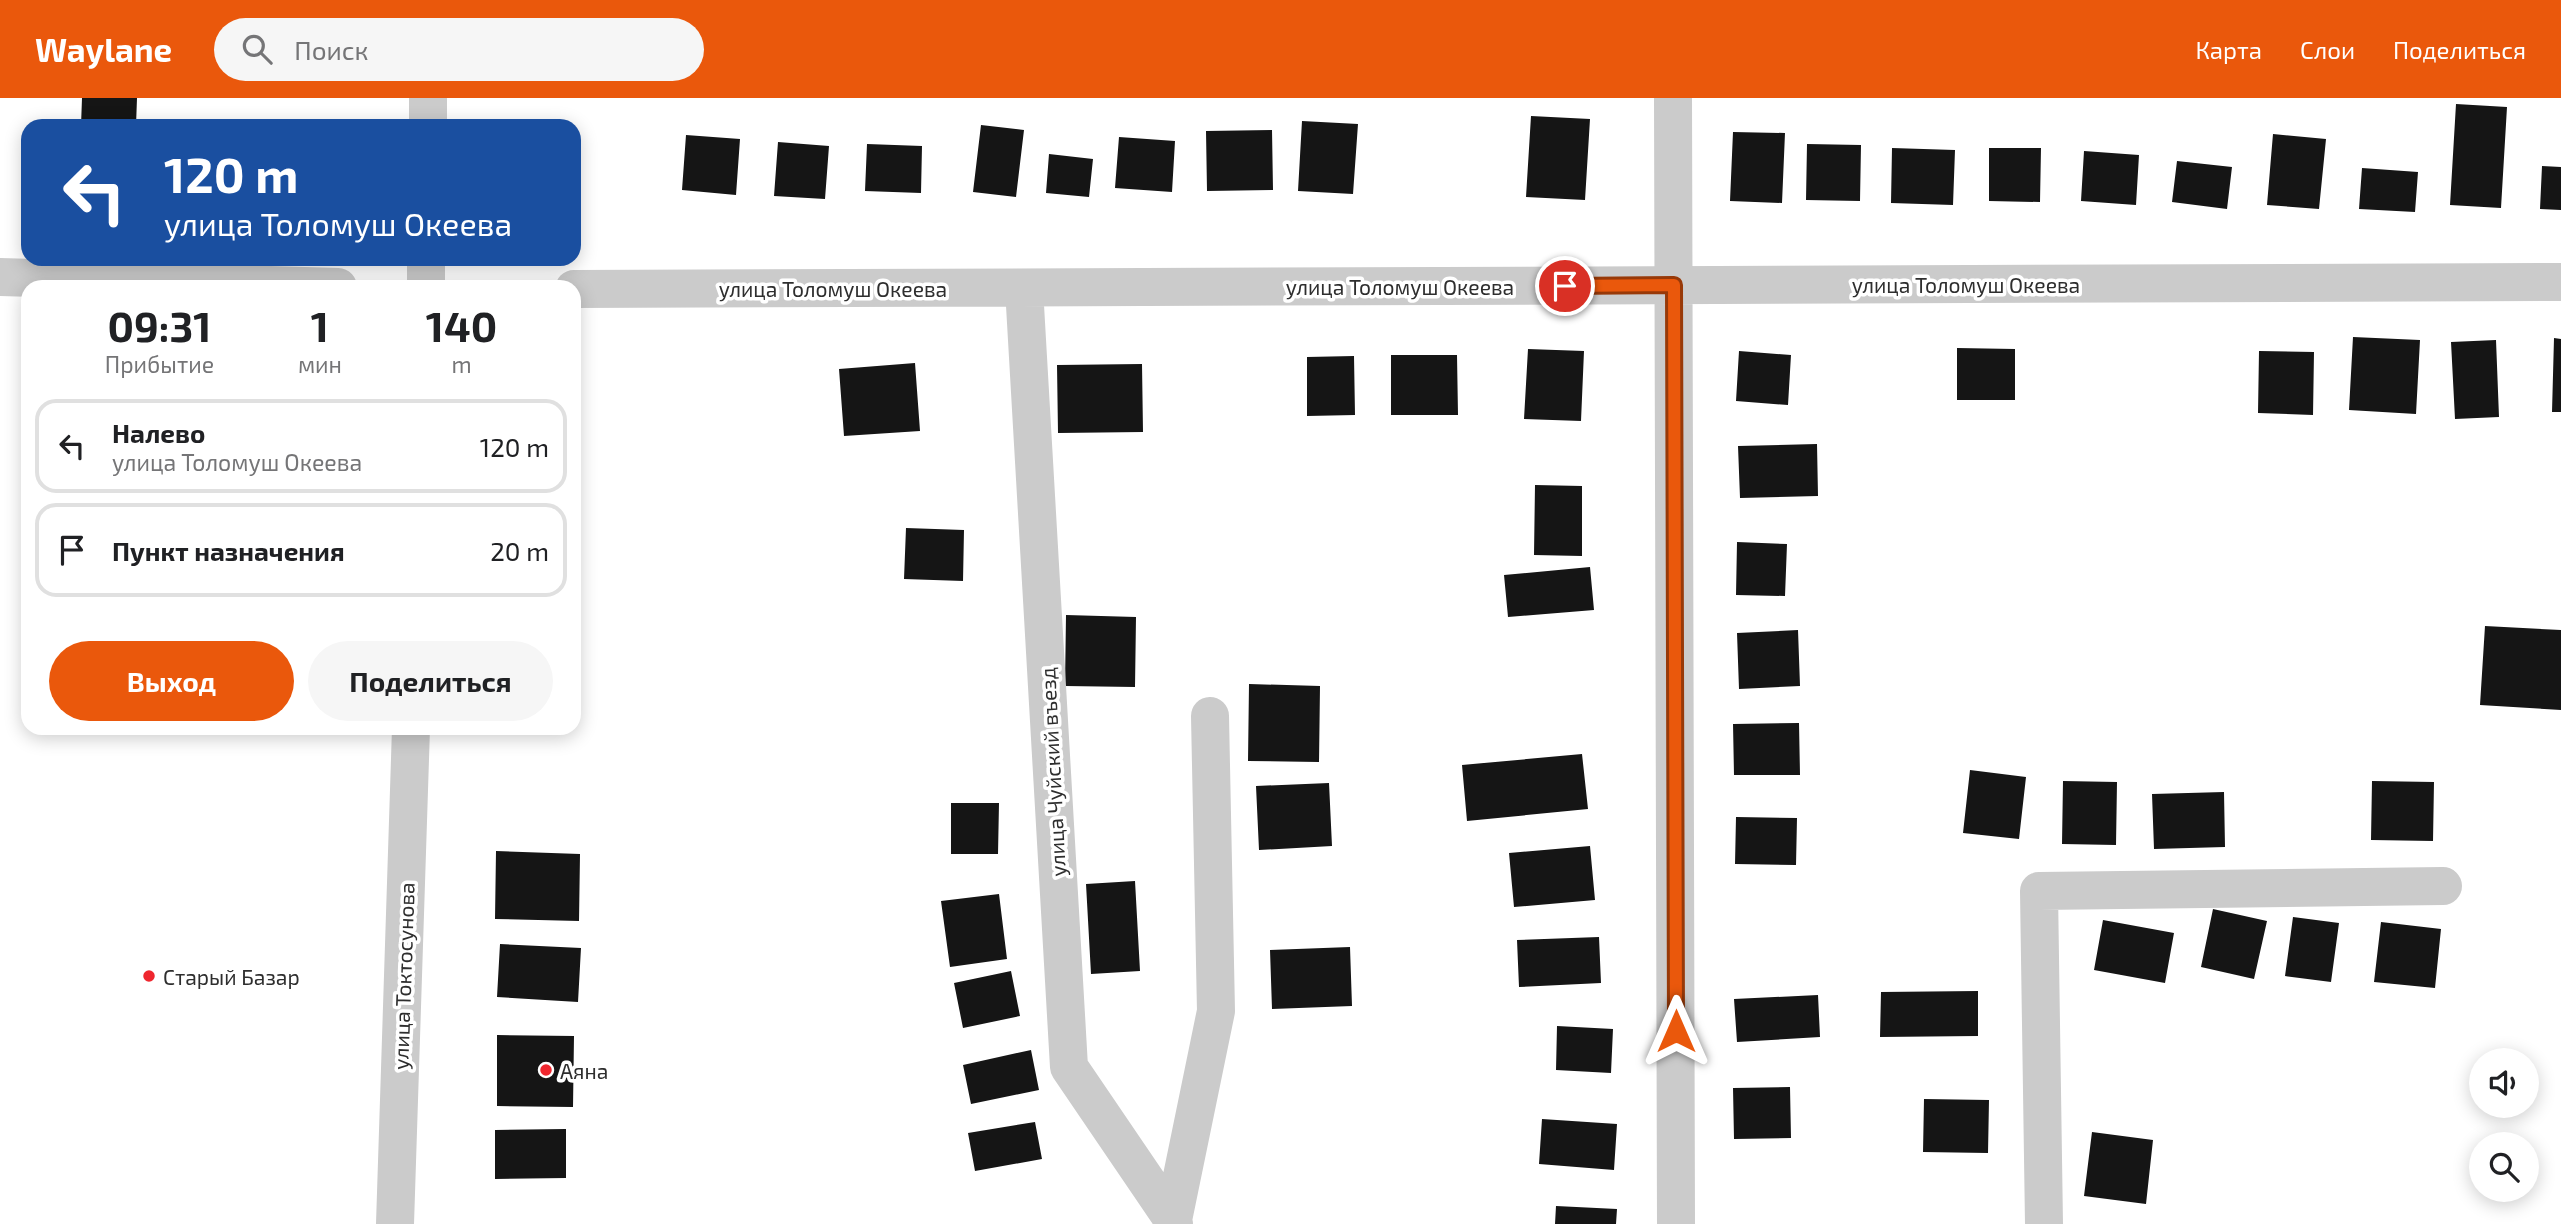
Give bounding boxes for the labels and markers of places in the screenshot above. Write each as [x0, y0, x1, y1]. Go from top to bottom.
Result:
pin [1535, 256, 1595, 316]
place label: Старый Базар [163, 964, 300, 989]
marker: Старый Базар [141, 968, 157, 984]
place label: Аяна [560, 1058, 608, 1083]
marker: Аяна [538, 1062, 554, 1078]

